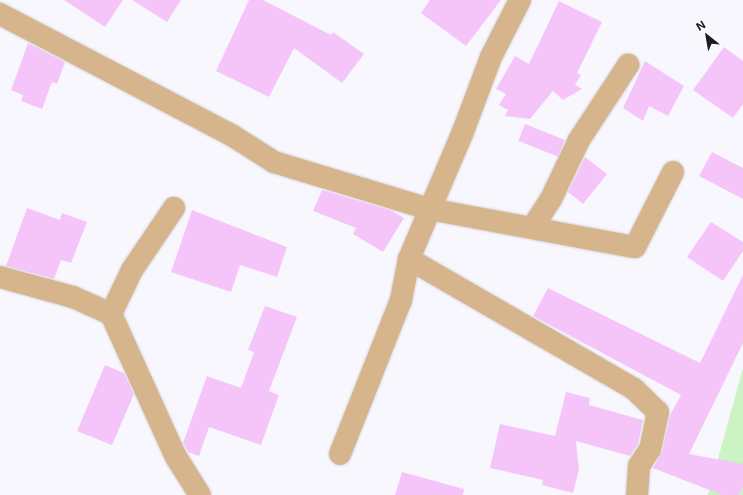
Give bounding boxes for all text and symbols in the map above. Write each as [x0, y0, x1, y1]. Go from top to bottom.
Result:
north arrow [687, 16, 727, 56]
text: N [694, 18, 708, 34]

